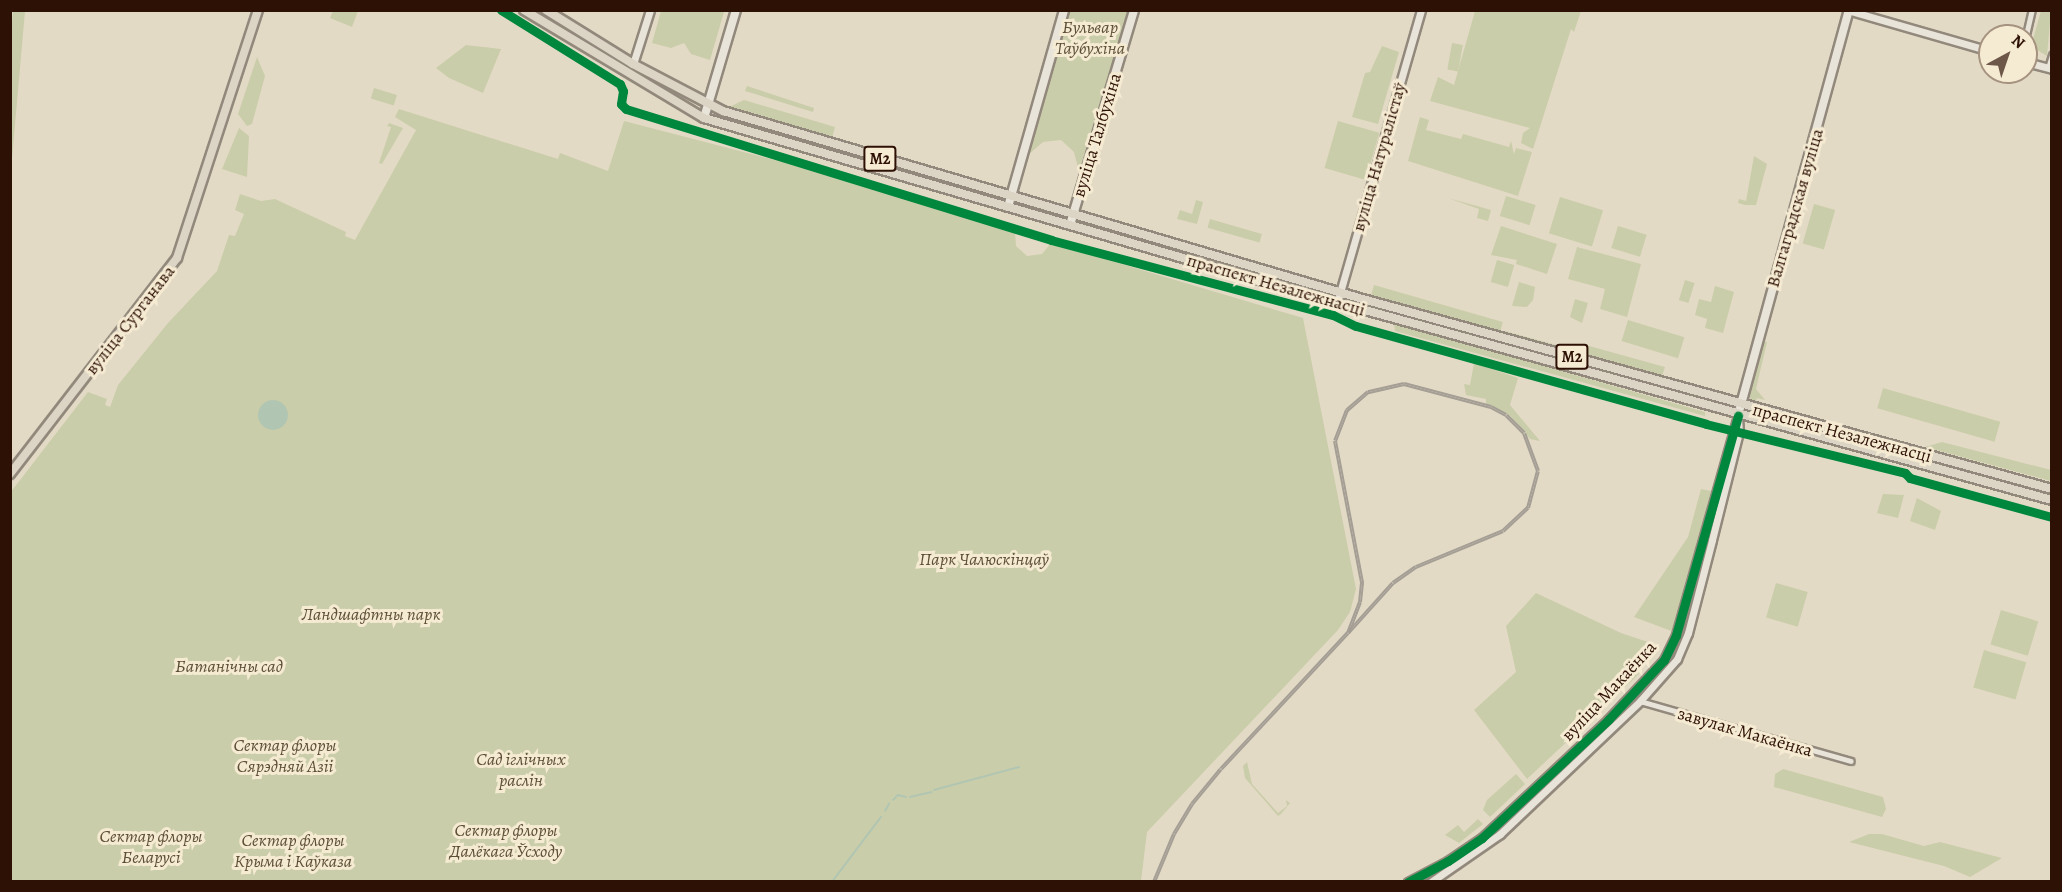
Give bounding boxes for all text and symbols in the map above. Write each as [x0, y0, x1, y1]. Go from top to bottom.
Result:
park label: Бульвар Таўбухіна [1055, 17, 1125, 60]
north arrow [1978, 24, 2038, 84]
text: N [2007, 30, 2030, 54]
street label: вуліца Талбухіна [1068, 70, 1126, 200]
street label: вуліца Натуралістаў [1347, 80, 1411, 234]
street label: Валгаградская вуліца [1762, 126, 1828, 290]
road number: М2 [862, 146, 898, 172]
street label: праспект Незалежнасці [1184, 249, 1368, 321]
street label: вуліца Сурганава [81, 261, 179, 379]
road number: М2 [1554, 344, 1590, 370]
street label: праспект Незалежнасці [1750, 399, 1934, 467]
park label: Парк Чалюскінцаў [919, 548, 1049, 570]
park label: Ландшафтны парк [301, 603, 441, 625]
street label: вуліца Макаёнка [1557, 636, 1661, 746]
park label: Батанічны сад [175, 655, 283, 677]
street label: завулак Макаёнка [1675, 702, 1815, 762]
park label: Сектар флоры Сярэдняй Азіі [234, 735, 336, 777]
park label: Сад іглічных раслін [476, 749, 566, 792]
park label: Сектар флоры Далёкага Ўсходу [450, 820, 562, 862]
park label: Сектар флоры Беларусі [100, 826, 202, 868]
park label: Сектар флоры Крыма і Каўказа [234, 830, 352, 872]

